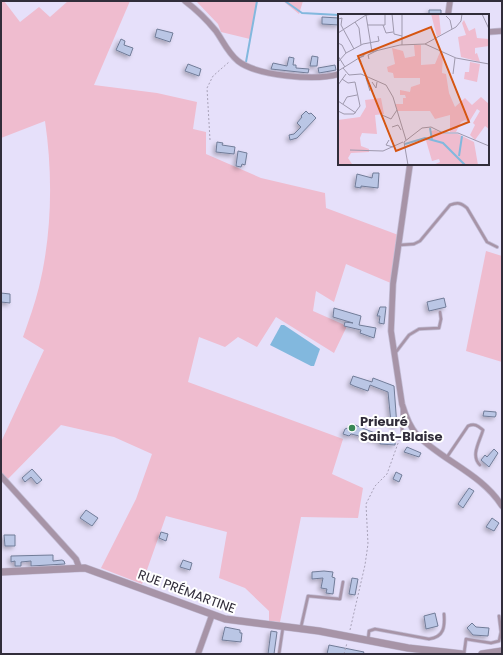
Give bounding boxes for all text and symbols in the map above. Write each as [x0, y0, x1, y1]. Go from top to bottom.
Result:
inset map [338, 14, 489, 165]
place label: Prieuré Saint-Blaise [360, 412, 443, 446]
marker: Prieuré Saint-Blaise [347, 423, 357, 433]
street label: RUE PRÉMARTINE [135, 565, 238, 618]

